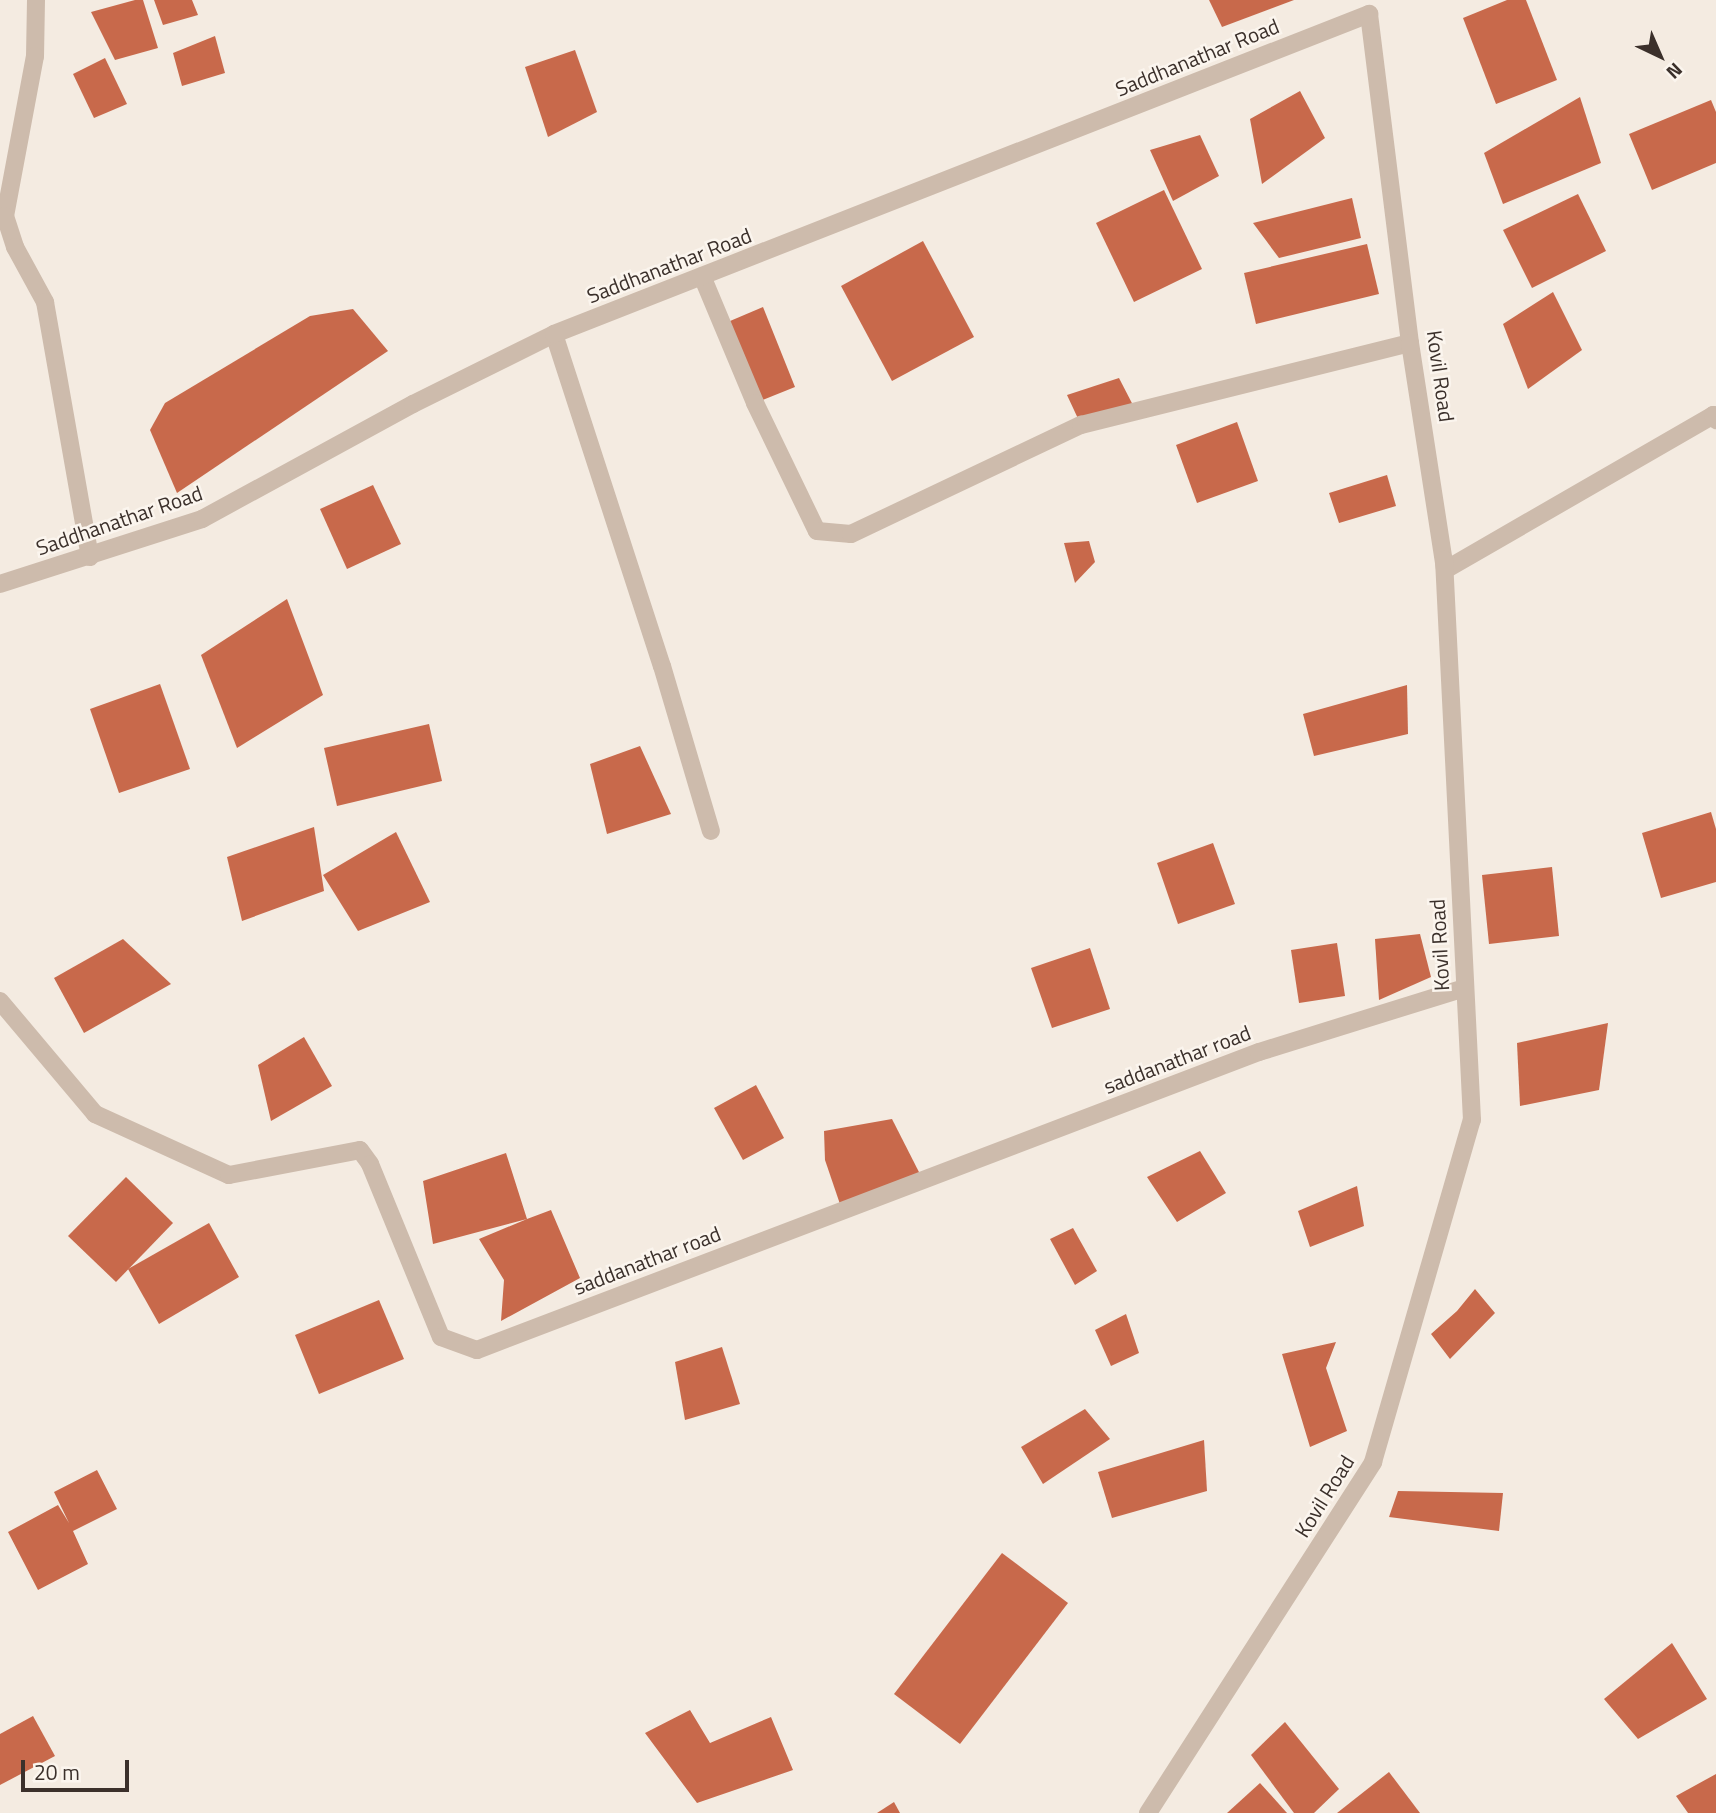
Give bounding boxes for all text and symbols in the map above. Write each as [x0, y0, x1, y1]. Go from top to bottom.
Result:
street label: Saddhanathar Road [1112, 13, 1282, 101]
north arrow [1625, 21, 1695, 91]
text: N [1660, 56, 1690, 86]
street label: Saddhanathar Road [583, 222, 755, 308]
street label: Kovil Road [1422, 329, 1460, 423]
street label: Saddhanathar Road [33, 480, 205, 560]
street label: Kovil Road [1424, 898, 1454, 992]
street label: saddanathar road [1100, 1019, 1254, 1099]
street label: saddanathar road [570, 1220, 724, 1300]
street label: Kovil Road [1289, 1450, 1359, 1542]
scale bar [24, 1746, 133, 1790]
text: 20 m [34, 1756, 80, 1788]

